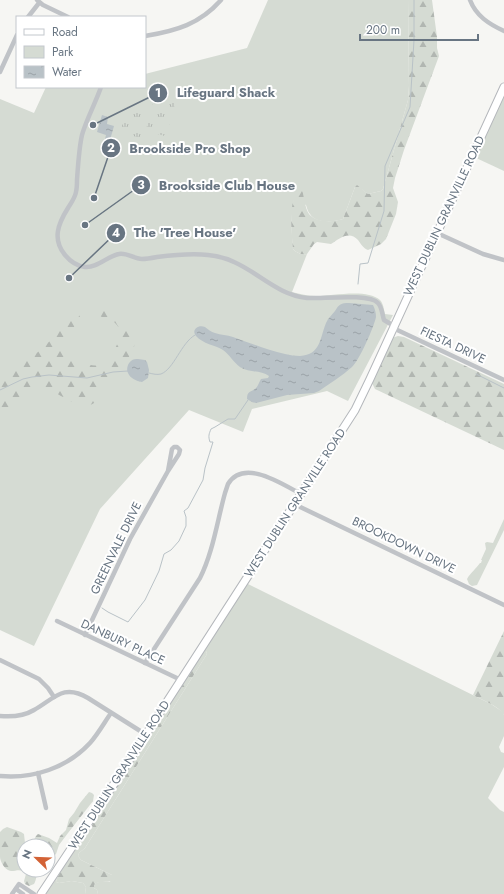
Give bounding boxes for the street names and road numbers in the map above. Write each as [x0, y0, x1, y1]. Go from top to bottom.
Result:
street label: WEST DUBLIN GRANVILLE ROAD [399, 133, 489, 299]
street label: FIESTA DRIVE [417, 322, 489, 368]
street label: WEST DUBLIN GRANVILLE ROAD [240, 425, 350, 581]
street label: GREENVALE DRIVE [86, 499, 146, 597]
street label: BROOKDOWN DRIVE [349, 512, 459, 578]
street label: DANBURY PLACE [78, 615, 168, 669]
street label: WEST DUBLIN GRANVILLE ROAD [64, 697, 174, 853]

